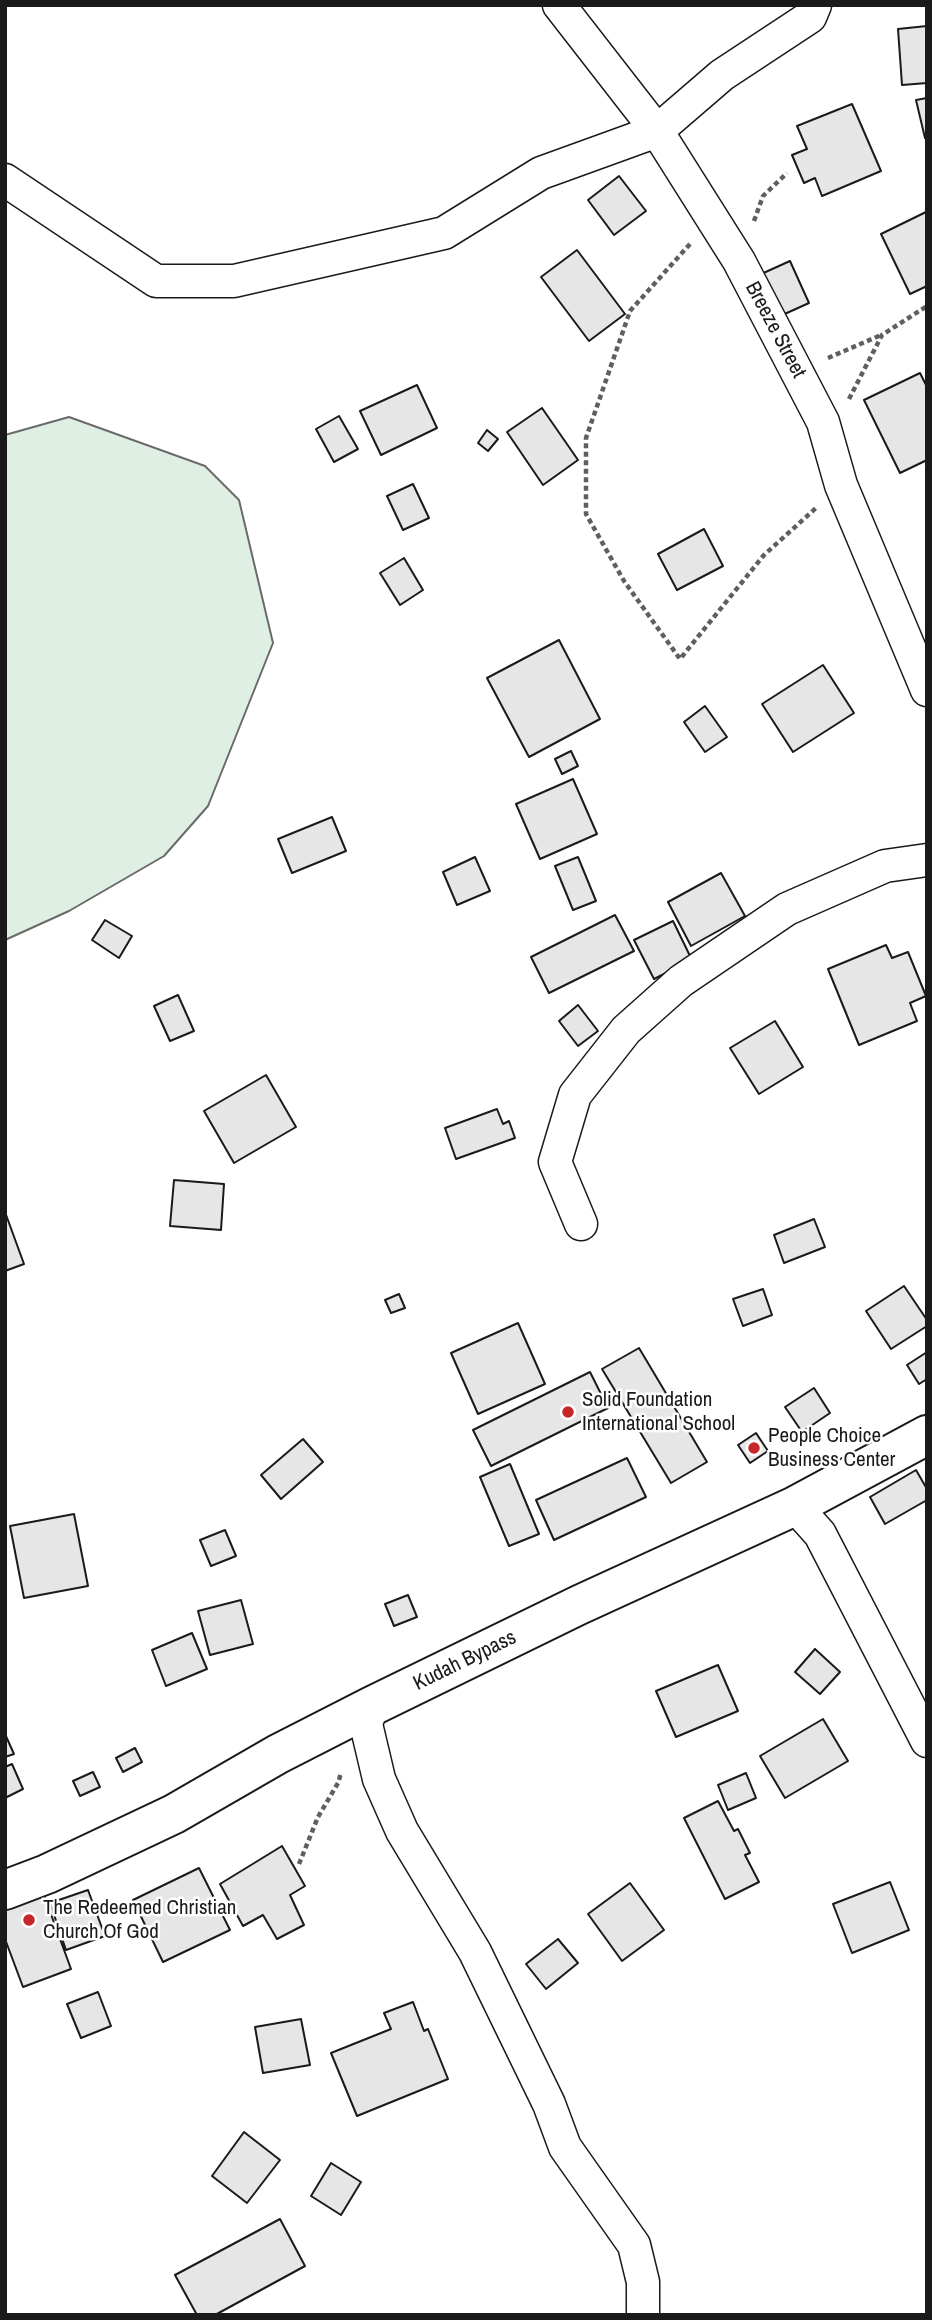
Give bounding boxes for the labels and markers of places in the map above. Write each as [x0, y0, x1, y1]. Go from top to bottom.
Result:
place label: Solid Foundation International School [582, 1387, 735, 1437]
marker: Solid Foundation International School [560, 1404, 576, 1420]
place label: People Choice Business Center [768, 1423, 895, 1473]
marker: People Choice Business Center [746, 1440, 762, 1456]
place label: The Redeemed Christian Church Of God [43, 1895, 236, 1945]
marker: The Redeemed Christian Church Of God [21, 1912, 37, 1928]

